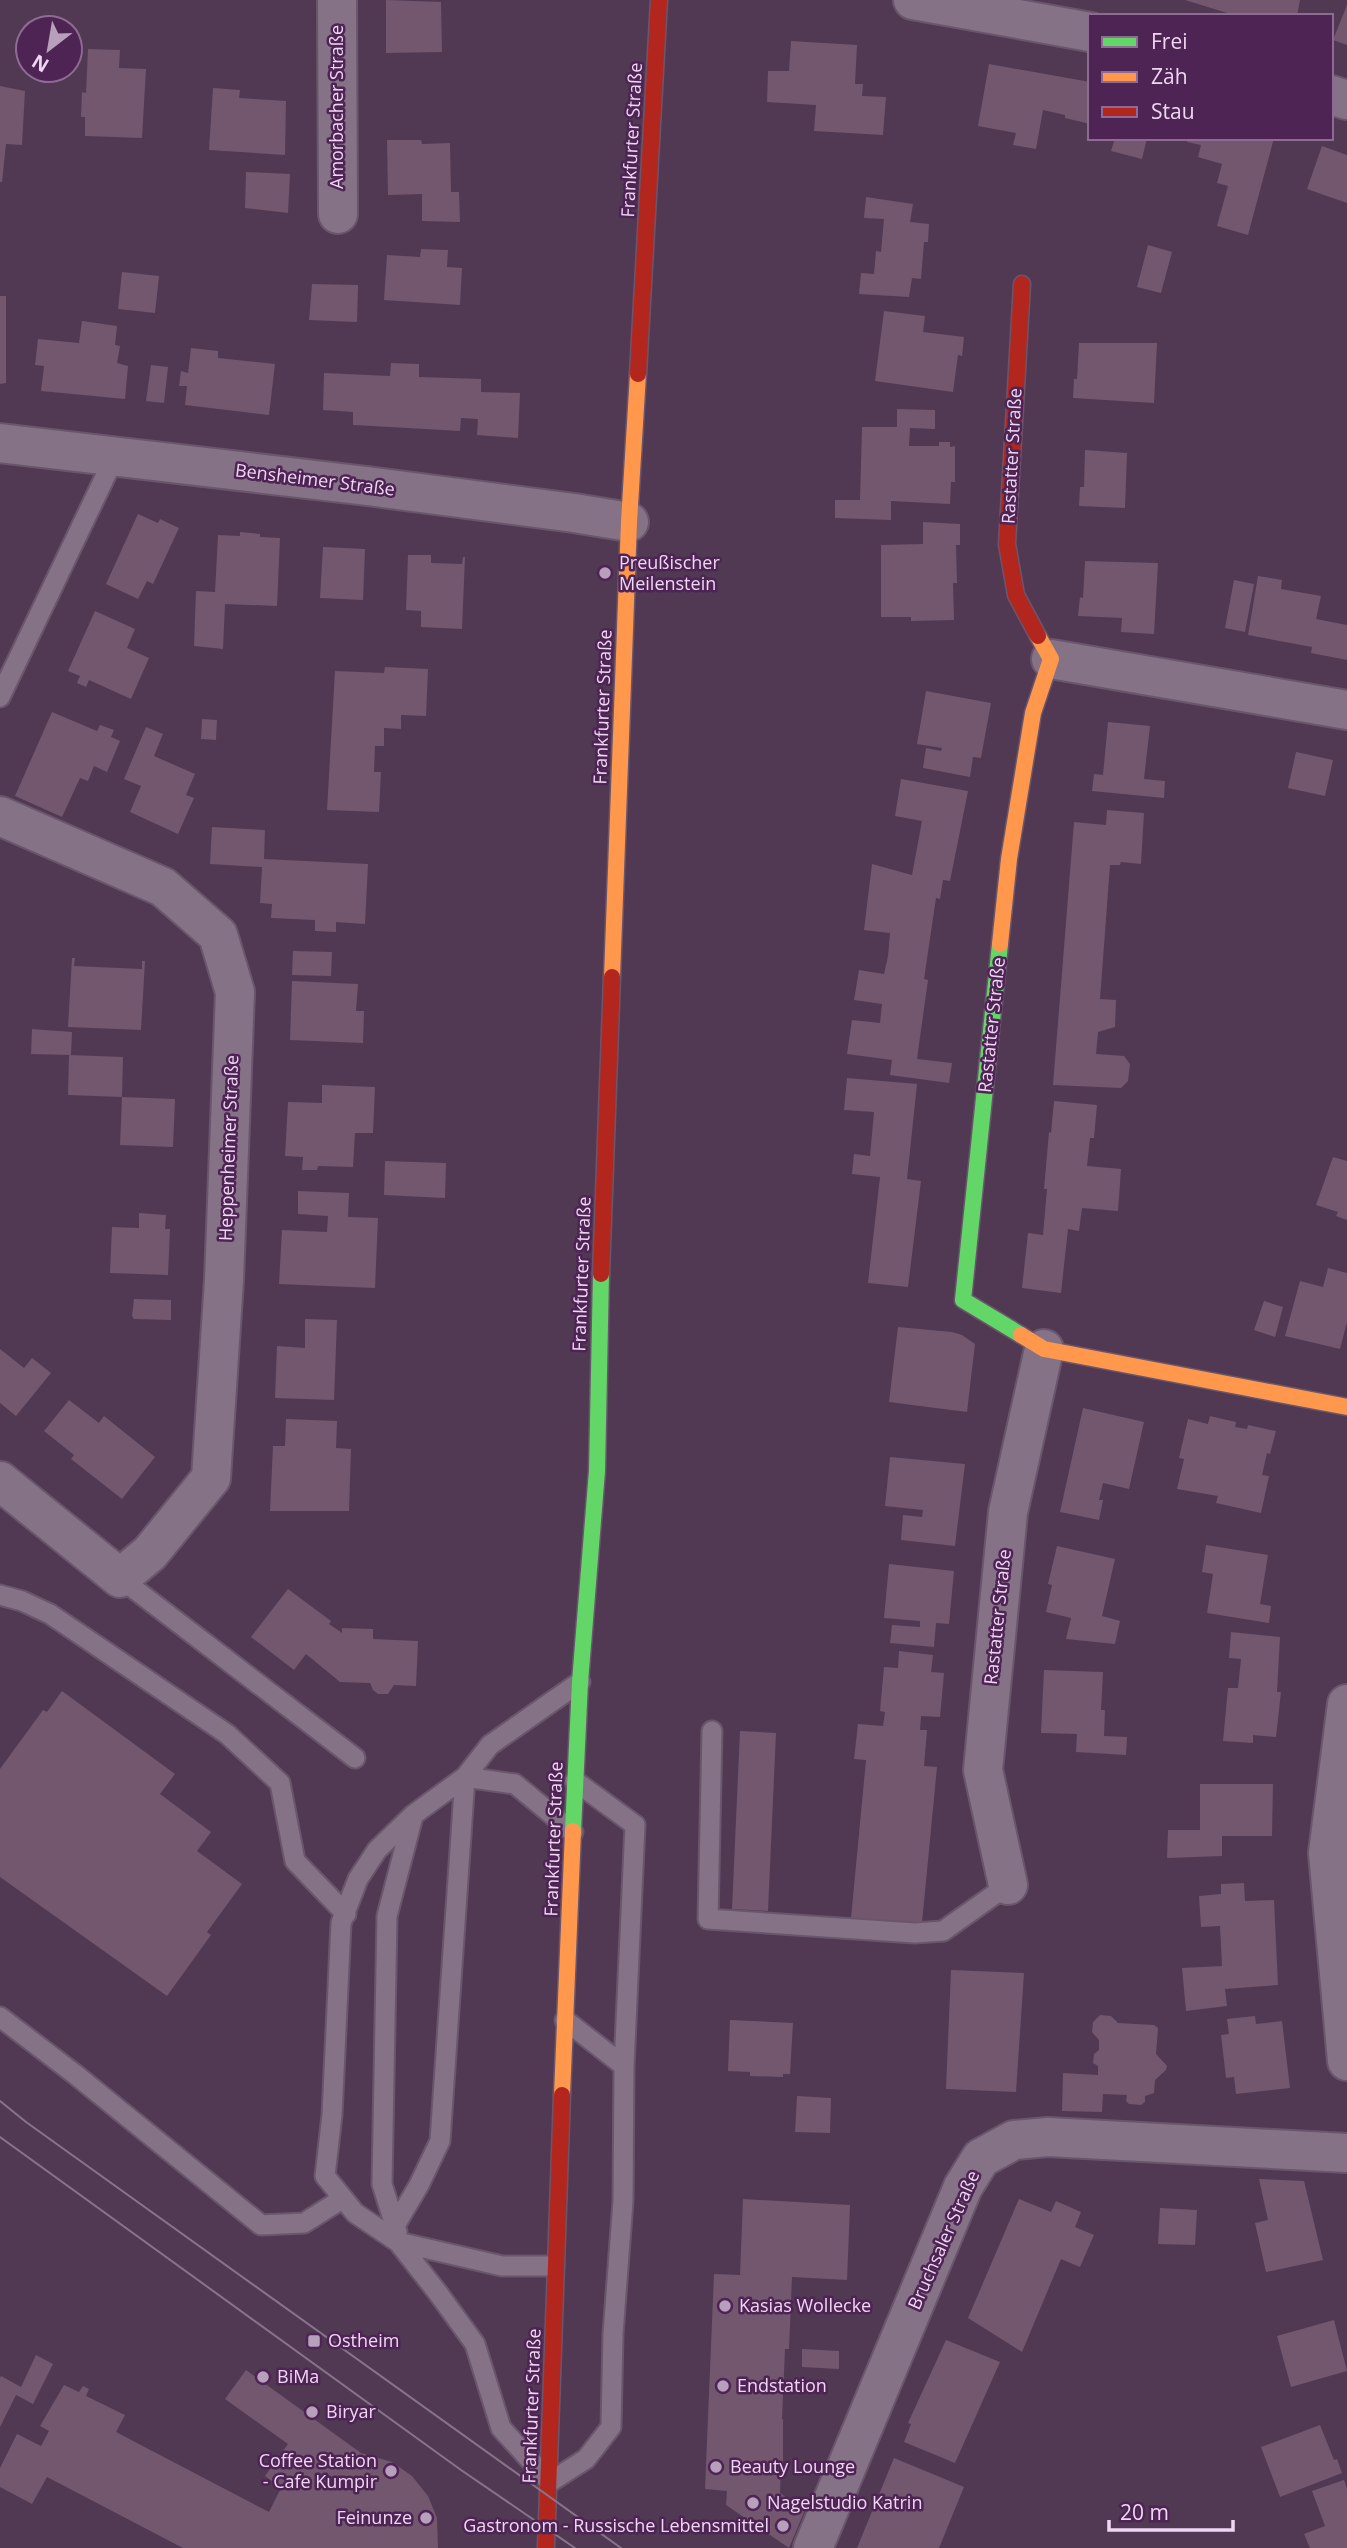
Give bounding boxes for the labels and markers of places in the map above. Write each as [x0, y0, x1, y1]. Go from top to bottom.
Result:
place label: Preußischer Meilenstein [619, 550, 720, 595]
marker: Preußischer Meilenstein [597, 565, 613, 581]
place label: Kasias Wollecke [739, 2293, 871, 2317]
marker: Kasias Wollecke [717, 2298, 733, 2314]
place label: Ostheim [328, 2328, 399, 2352]
marker: Ostheim [306, 2333, 322, 2349]
place label: BiMa [277, 2364, 319, 2388]
marker: BiMa [255, 2369, 271, 2385]
place label: Endstation [737, 2373, 827, 2397]
marker: Endstation [715, 2378, 731, 2394]
place label: Biryar [326, 2399, 377, 2423]
marker: Biryar [304, 2404, 320, 2420]
place label: Coffee Station - Cafe Kumpir [259, 2448, 378, 2493]
place label: Beauty Lounge [730, 2454, 855, 2478]
marker: Beauty Lounge [708, 2459, 724, 2475]
marker: Coffee Station - Cafe Kumpir [383, 2463, 399, 2479]
place label: Nagelstudio Katrin [767, 2490, 922, 2514]
marker: Nagelstudio Katrin [745, 2495, 761, 2511]
place label: Feinunze [336, 2505, 412, 2529]
marker: Feinunze [418, 2510, 434, 2526]
place label: Gastronom - Russische Lebensmittel [463, 2513, 769, 2537]
marker: Gastronom - Russische Lebensmittel [775, 2518, 791, 2534]

